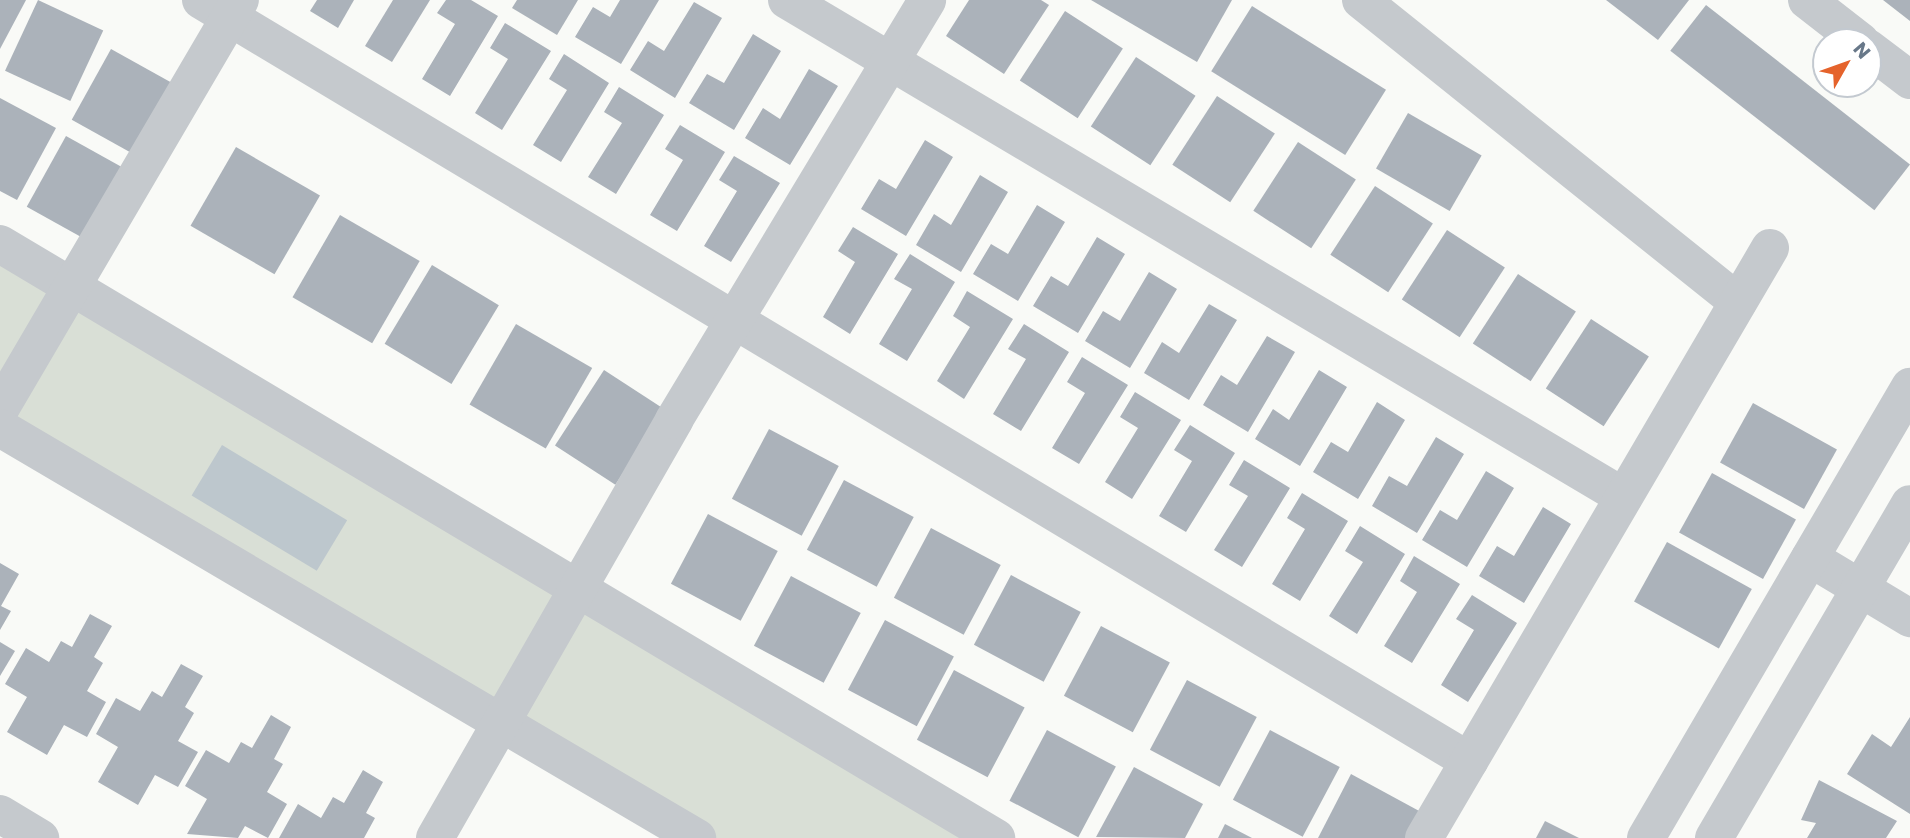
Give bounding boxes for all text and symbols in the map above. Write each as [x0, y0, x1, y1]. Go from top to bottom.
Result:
north arrow [1812, 28, 1882, 98]
text: N [1847, 36, 1877, 65]

